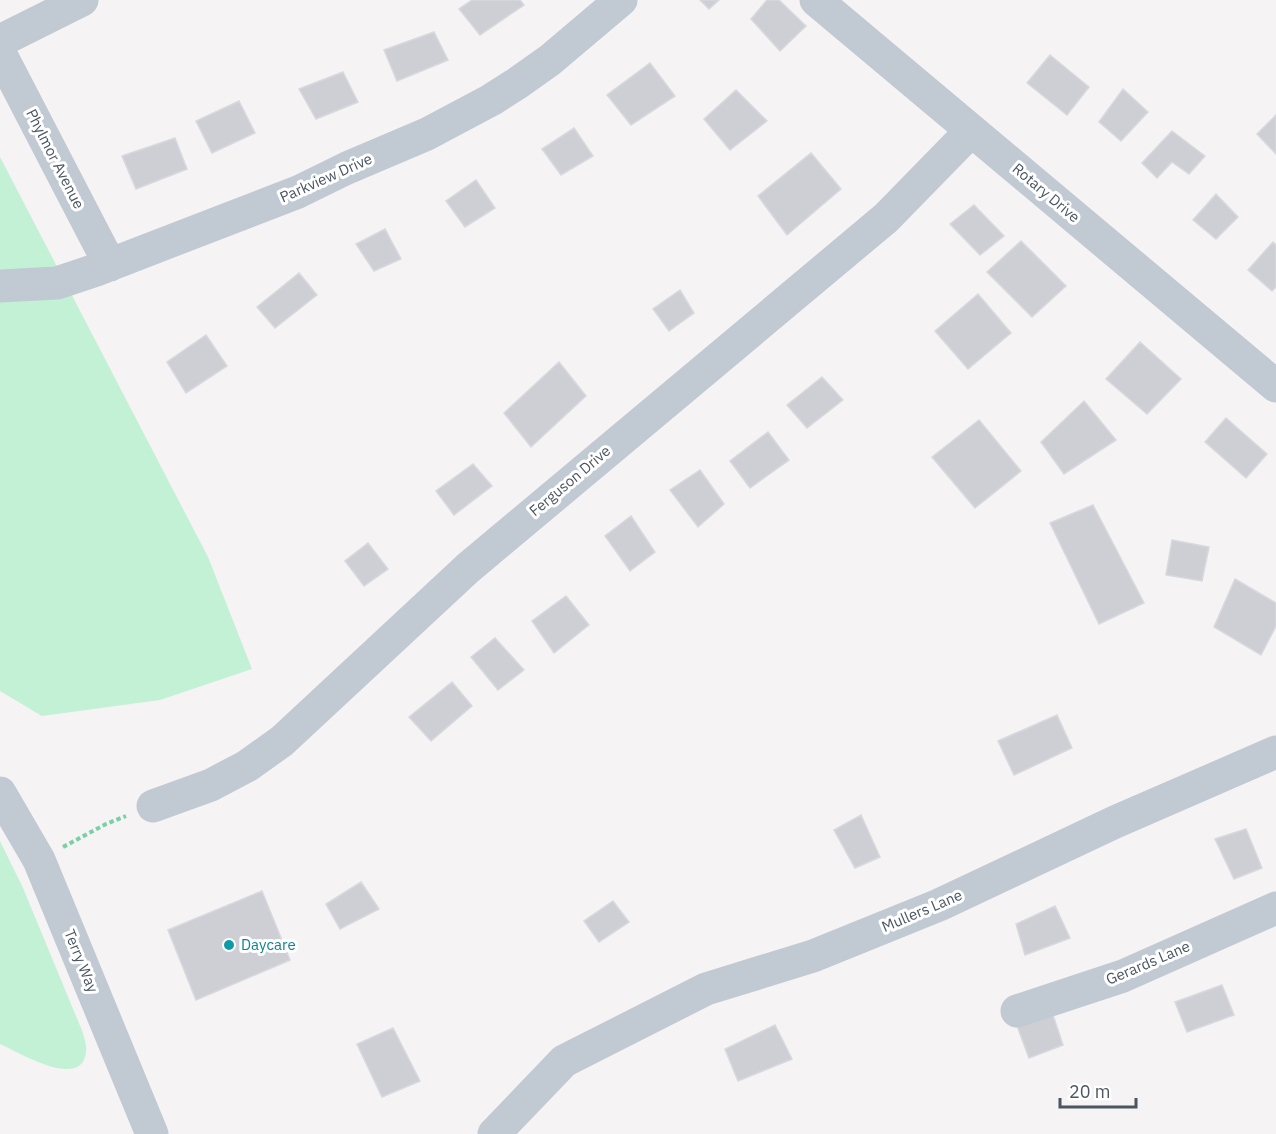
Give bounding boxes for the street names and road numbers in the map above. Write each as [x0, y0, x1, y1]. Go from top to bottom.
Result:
street label: Phylmor Avenue [22, 106, 89, 212]
street label: Parkview Drive [277, 149, 375, 206]
street label: Rotary Drive [1009, 159, 1084, 226]
street label: Ferguson Drive [525, 441, 614, 520]
street label: Mullers Lane [879, 885, 965, 936]
street label: Terry Way [60, 926, 103, 996]
street label: Gerards Lane [1103, 936, 1193, 989]

